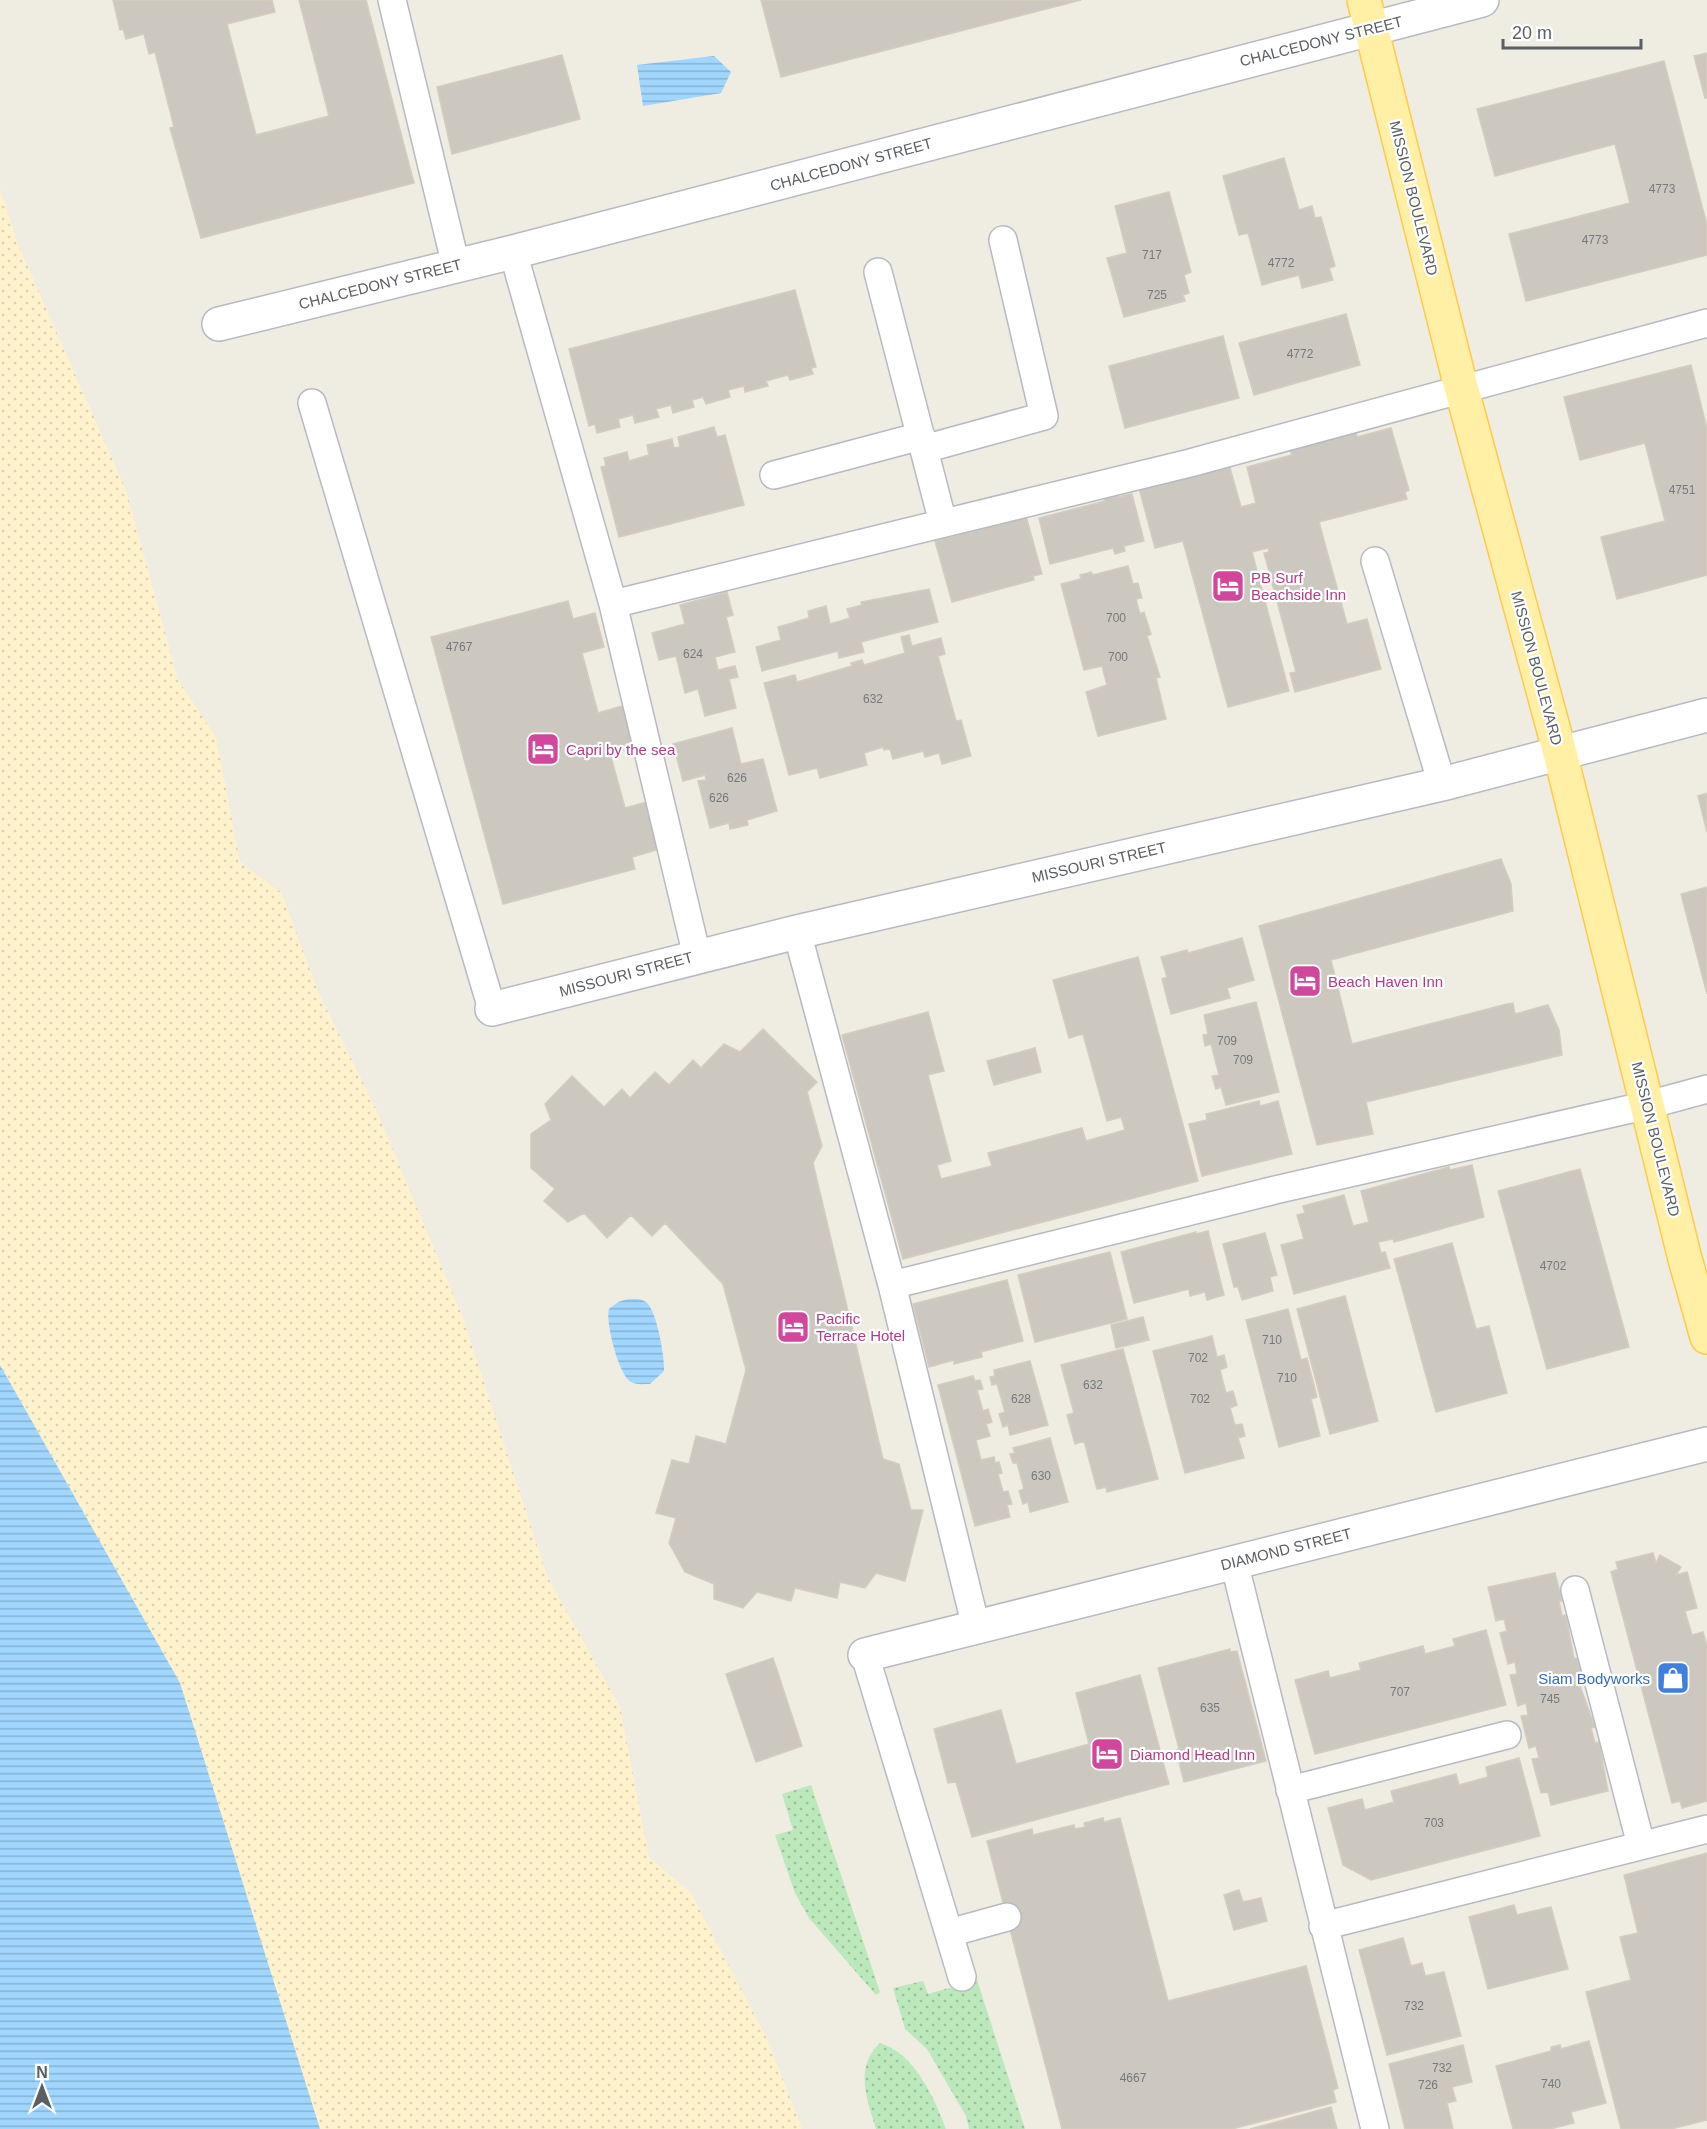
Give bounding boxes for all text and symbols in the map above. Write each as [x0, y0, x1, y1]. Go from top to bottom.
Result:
scale bar [1503, 12, 1641, 50]
street label: CHALCEDONY STREET [1238, 13, 1404, 69]
text: 20 m [1512, 23, 1552, 43]
street label: MISSION BOULEVARD [1387, 119, 1442, 277]
street label: CHALCEDONY STREET [768, 134, 934, 194]
house number: 4773 [1649, 182, 1676, 196]
house number: 4773 [1582, 233, 1609, 247]
house number: 717 [1142, 248, 1162, 262]
street label: CHALCEDONY STREET [297, 256, 463, 312]
house number: 4772 [1268, 256, 1295, 270]
house number: 725 [1147, 288, 1167, 302]
house number: 4772 [1287, 347, 1314, 361]
house number: 4751 [1669, 483, 1696, 497]
hotel icon: PB Surf Beachside Inn [1210, 568, 1246, 604]
place label: PB Surf Beachside Inn [1251, 569, 1346, 603]
street label: MISSION BOULEVARD [1508, 589, 1566, 747]
house number: 700 [1106, 611, 1126, 625]
house number: 4767 [446, 640, 473, 654]
house number: 624 [683, 647, 703, 661]
house number: 700 [1108, 650, 1128, 664]
house number: 632 [863, 692, 883, 706]
hotel icon: Capri by the sea [525, 731, 561, 767]
place label: Capri by the sea [566, 741, 676, 758]
house number: 626 [727, 771, 747, 785]
house number: 626 [709, 791, 729, 805]
street label: MISSOURI STREET [1030, 838, 1168, 886]
street label: MISSOURI STREET [557, 948, 695, 1000]
hotel icon: Beach Haven Inn [1287, 963, 1323, 999]
place label: Beach Haven Inn [1328, 973, 1443, 990]
house number: 709 [1217, 1034, 1237, 1048]
house number: 709 [1233, 1053, 1253, 1067]
street label: MISSION BOULEVARD [1629, 1060, 1684, 1218]
house number: 4702 [1540, 1259, 1567, 1273]
hotel icon: Pacific Terrace Hotel [775, 1309, 811, 1345]
place label: Pacific Terrace Hotel [816, 1310, 905, 1344]
house number: 710 [1262, 1333, 1282, 1347]
house number: 702 [1188, 1351, 1208, 1365]
house number: 710 [1277, 1371, 1297, 1385]
house number: 632 [1083, 1378, 1103, 1392]
house number: 628 [1011, 1392, 1031, 1406]
house number: 702 [1190, 1392, 1210, 1406]
house number: 630 [1031, 1469, 1051, 1483]
street label: DIAMOND STREET [1219, 1525, 1353, 1573]
shop icon: Siam Bodyworks [1655, 1660, 1691, 1696]
place label: Siam Bodyworks [1538, 1670, 1650, 1687]
house number: 707 [1390, 1685, 1410, 1699]
house number: 745 [1540, 1692, 1560, 1706]
house number: 635 [1200, 1701, 1220, 1715]
hotel icon: Diamond Head Inn [1089, 1736, 1125, 1772]
place label: Diamond Head Inn [1130, 1746, 1255, 1763]
house number: 703 [1424, 1816, 1444, 1830]
house number: 732 [1404, 1999, 1424, 2013]
north arrow [12, 2057, 72, 2117]
house number: 732 [1432, 2061, 1452, 2075]
text: N [36, 2064, 48, 2081]
house number: 4667 [1120, 2071, 1147, 2085]
house number: 740 [1541, 2077, 1561, 2091]
house number: 726 [1418, 2078, 1438, 2092]

